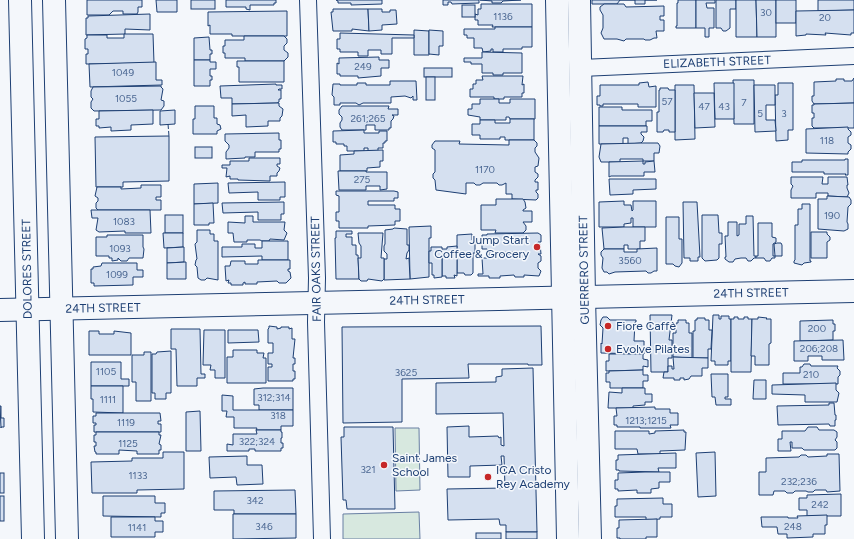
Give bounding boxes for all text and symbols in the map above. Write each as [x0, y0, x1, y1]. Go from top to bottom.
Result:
house number: 30 [760, 6, 772, 19]
house number: 1136 [493, 10, 513, 23]
house number: 20 [819, 11, 831, 24]
street label: ELIZABETH STREET [663, 53, 771, 71]
house number: 249 [354, 60, 372, 73]
house number: 1049 [112, 66, 135, 79]
house number: 1055 [115, 92, 137, 105]
house number: 57 [661, 95, 673, 108]
house number: 7 [741, 96, 747, 109]
house number: 47 [698, 100, 710, 113]
house number: 43 [718, 100, 730, 113]
house number: 5 [757, 107, 763, 120]
house number: 3 [781, 107, 787, 120]
house number: 261;265 [351, 112, 386, 125]
house number: 118 [820, 134, 834, 147]
house number: 1170 [475, 163, 495, 176]
house number: 275 [354, 173, 371, 186]
house number: 190 [824, 209, 840, 222]
house number: 1083 [113, 215, 135, 228]
street label: GUERRERO STREET [576, 215, 592, 325]
street label: FAIR OAKS STREET [308, 216, 324, 322]
street label: DOLORES STREET [19, 218, 35, 319]
place label: Jump Start Coffee & Grocery [434, 233, 530, 261]
house number: 1093 [109, 242, 131, 255]
marker: Jump Start Coffee & Grocery [532, 242, 542, 252]
house number: 3560 [618, 254, 642, 267]
house number: 1099 [106, 268, 128, 281]
street label: 24TH STREET [713, 285, 789, 301]
street label: 24TH STREET [389, 292, 465, 308]
street label: 24TH STREET [65, 300, 141, 316]
place label: Fiore Caffè [616, 319, 676, 333]
marker: Fiore Caffè [603, 321, 613, 331]
house number: 200 [808, 322, 826, 335]
place label: Evolve Pilates [616, 342, 690, 356]
house number: 206;208 [800, 342, 838, 355]
marker: Evolve Pilates [603, 344, 613, 354]
house number: 1105 [96, 365, 116, 378]
house number: 3625 [395, 366, 417, 379]
house number: 210 [803, 368, 819, 381]
house number: 312;314 [257, 391, 291, 404]
house number: 1111 [100, 393, 116, 406]
house number: 318 [270, 409, 286, 422]
house number: 1213;1215 [625, 414, 667, 427]
house number: 1119 [117, 416, 135, 429]
house number: 322;324 [239, 435, 275, 448]
house number: 1125 [118, 437, 138, 450]
place label: Saint James School [392, 451, 458, 479]
marker: Saint James School [379, 460, 389, 470]
house number: 321 [360, 463, 376, 476]
place label: ICA Cristo Rey Academy [496, 463, 571, 491]
house number: 1133 [128, 469, 148, 482]
marker: ICA Cristo Rey Academy [483, 472, 493, 482]
house number: 232;236 [781, 475, 817, 488]
house number: 342 [246, 494, 264, 507]
house number: 242 [811, 498, 829, 511]
house number: 346 [255, 520, 273, 533]
house number: 248 [784, 520, 802, 533]
house number: 1141 [128, 521, 146, 534]

